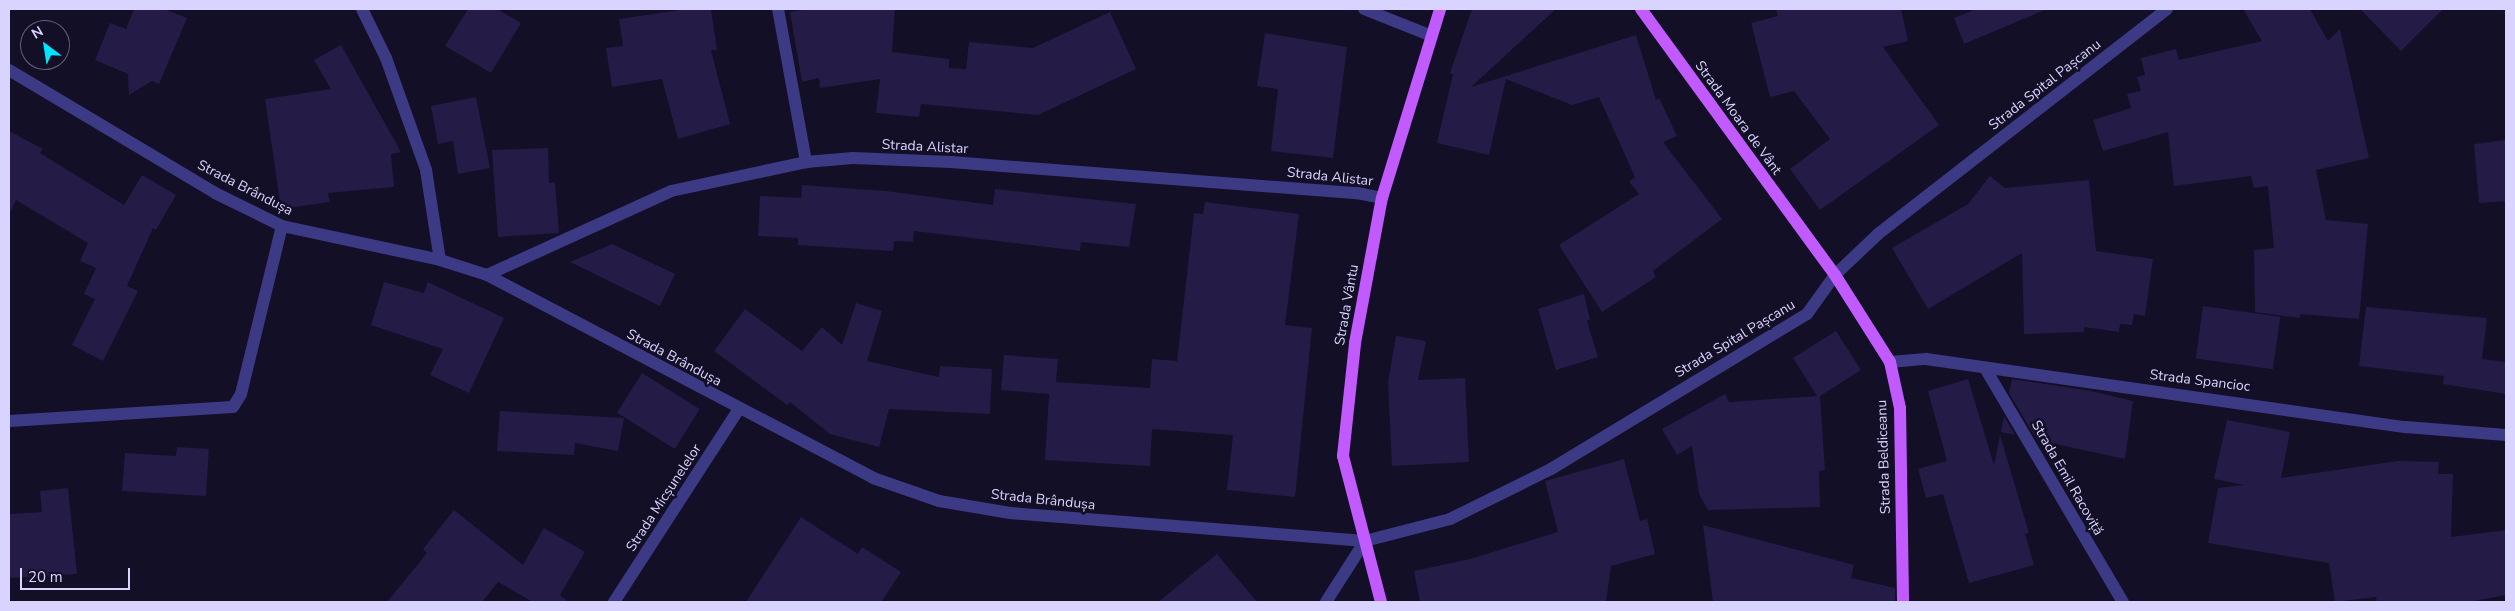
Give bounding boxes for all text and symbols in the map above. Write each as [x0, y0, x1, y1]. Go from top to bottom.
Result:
north arrow [20, 20, 70, 70]
text: N [28, 22, 47, 43]
street label: Strada Spital Pașcanu [1986, 36, 2104, 134]
street label: Strada Moara de Vânt [1691, 58, 1785, 178]
street label: Strada Alistar [881, 136, 969, 158]
street label: Strada Brândușa [194, 157, 296, 219]
street label: Strada Alistar [1286, 164, 1374, 190]
street label: Strada Vântu [1332, 263, 1362, 347]
street label: Strada Spital Pașcanu [1672, 296, 1798, 382]
street label: Strada Brândușa [624, 326, 724, 390]
street label: Strada Spancioc [2149, 366, 2251, 396]
street label: Strada Beldiceanu [1874, 400, 1894, 514]
street label: Strada Emil Racoviță [2027, 418, 2107, 538]
street label: Strada Micșunelelor [623, 441, 705, 555]
street label: Strada Brândușa [990, 486, 1096, 514]
scale bar [22, 558, 132, 590]
text: 20 m [28, 567, 63, 587]

